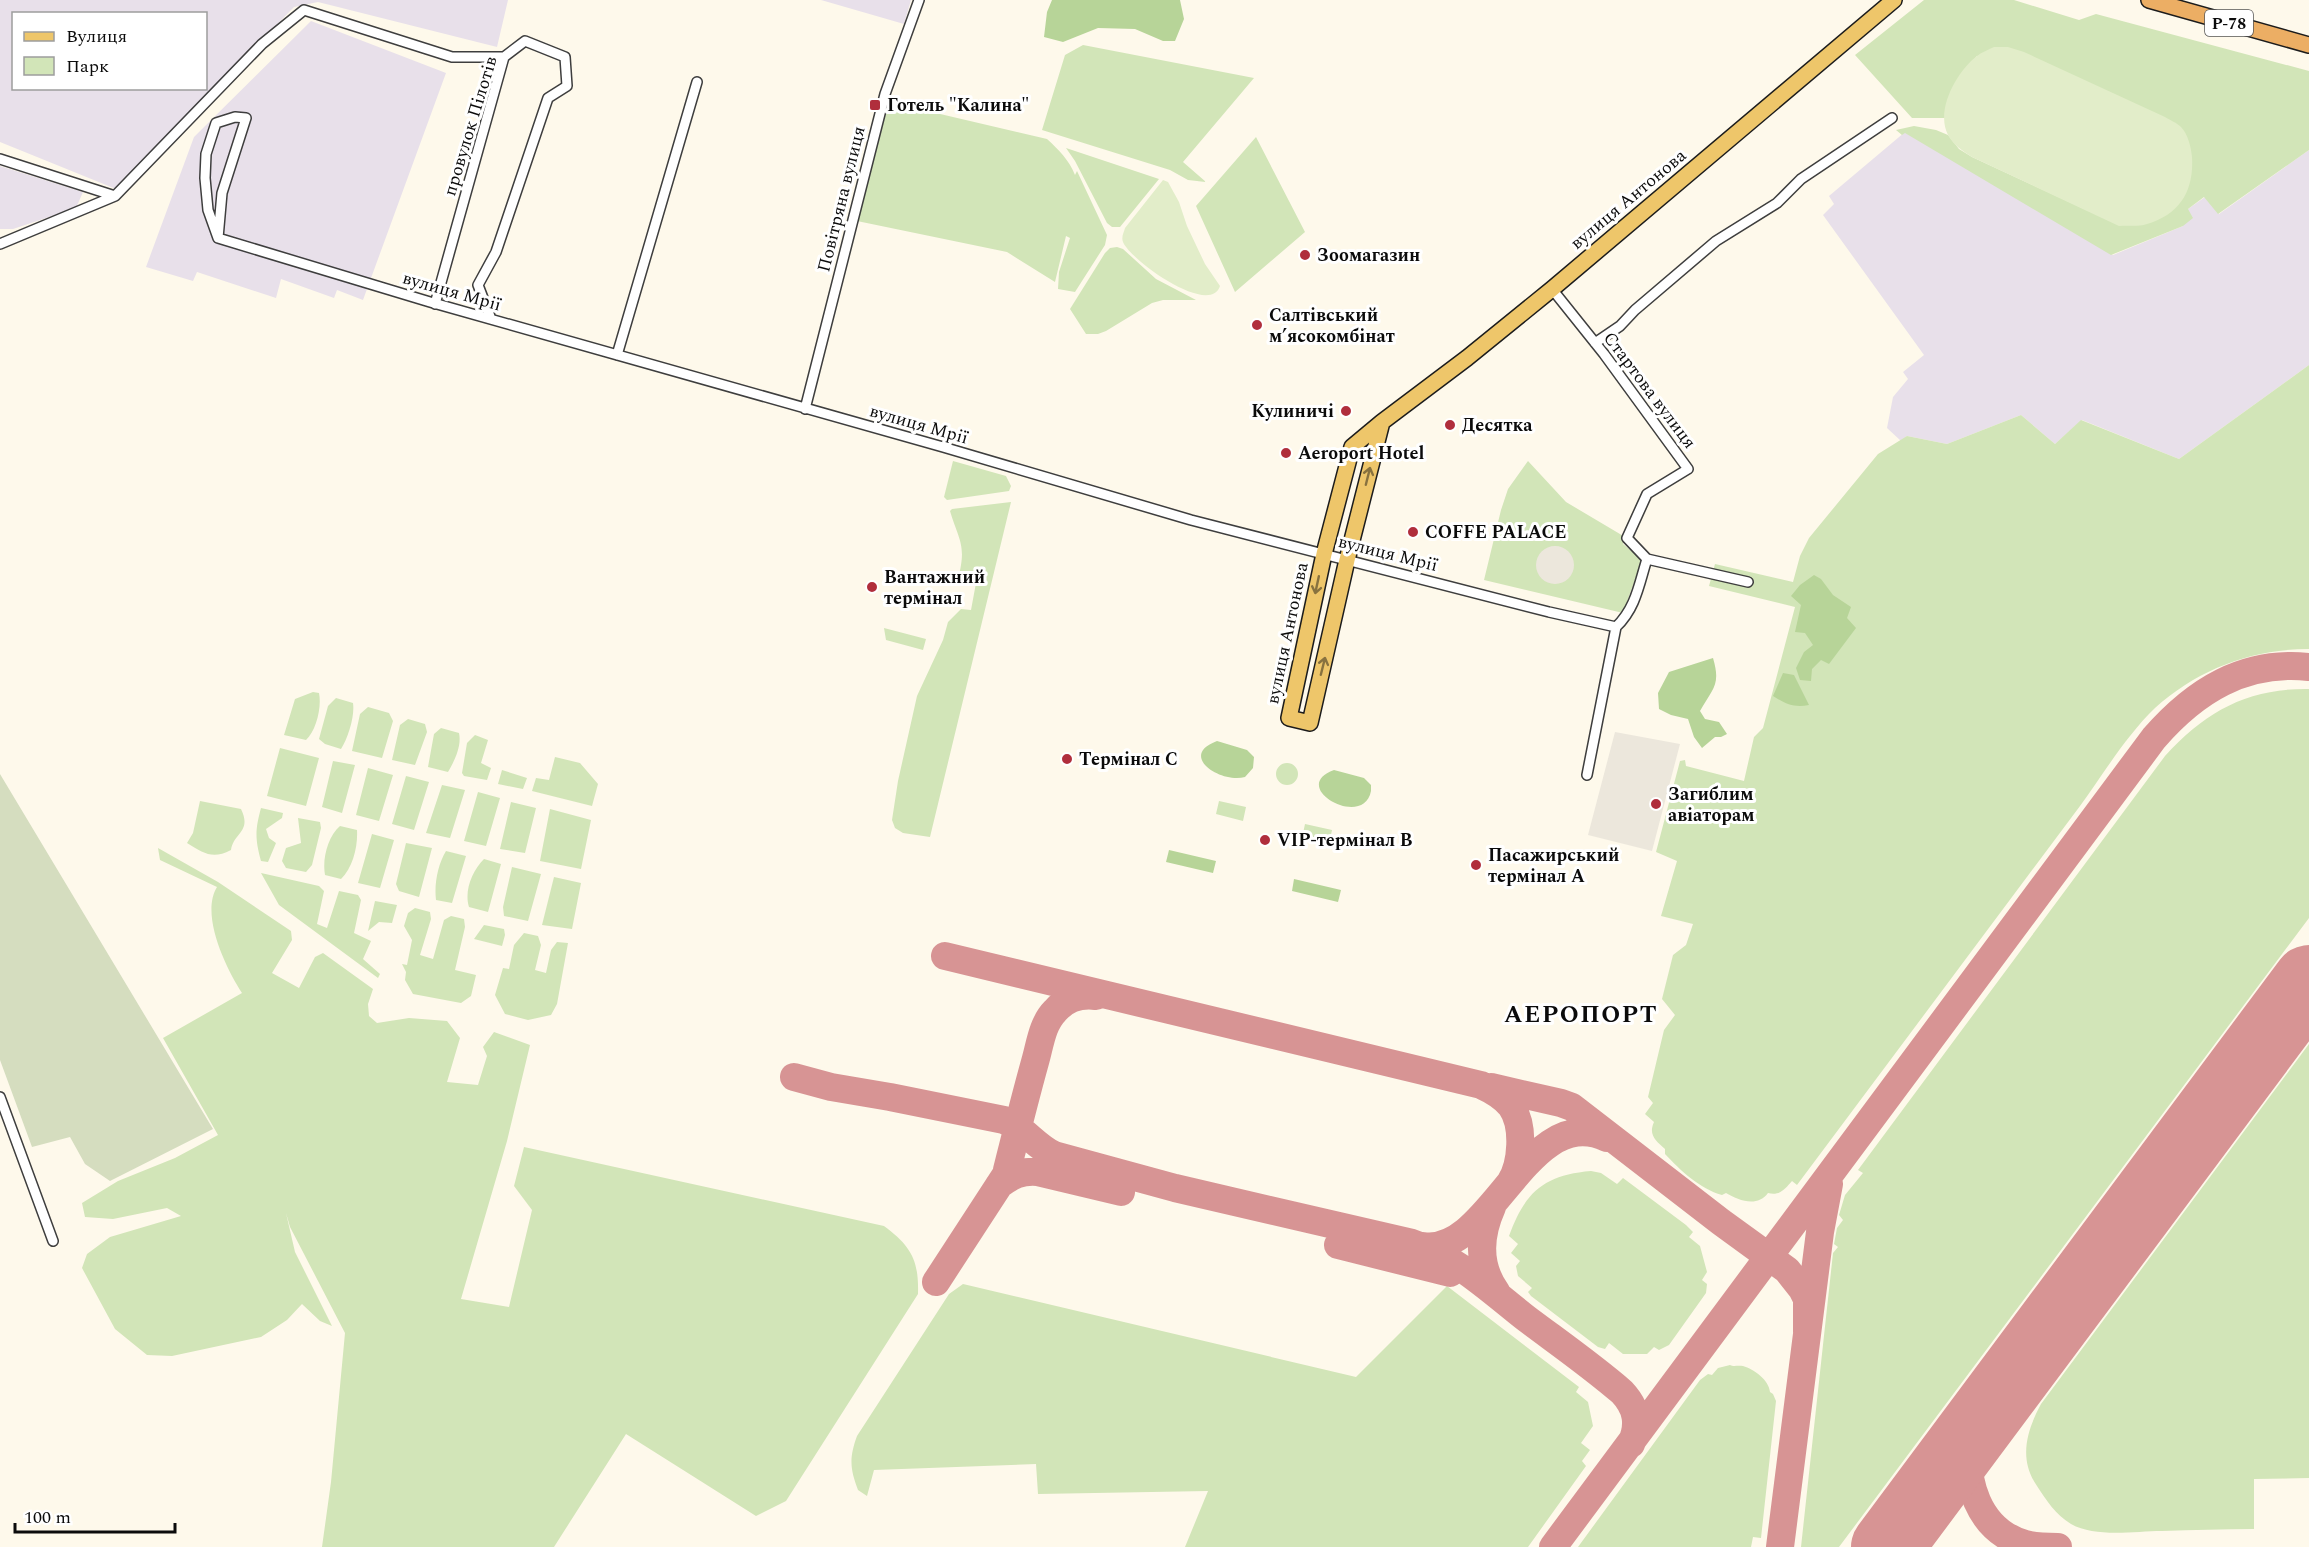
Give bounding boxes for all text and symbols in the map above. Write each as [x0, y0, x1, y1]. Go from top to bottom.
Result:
road number: Р-78 [2205, 10, 2253, 36]
legend [12, 12, 207, 90]
text: Вулиця [66, 23, 127, 50]
text: Парк [66, 53, 109, 80]
street label: провулок Пілотів [436, 53, 505, 199]
place label: Готель "Калина" [887, 92, 1029, 119]
marker: Готель "Калина" [868, 98, 882, 112]
street label: Повітряна вулиця [810, 123, 873, 275]
street label: вулиця Антонова [1564, 142, 1692, 256]
place label: Зоомагазин [1317, 242, 1420, 269]
marker: Зоомагазин [1298, 248, 1312, 262]
street label: вулиця Мрії [399, 264, 505, 319]
place label: Салтівський мʼясокомбінат [1269, 302, 1395, 350]
marker: Салтівський мʼясокомбінат [1250, 318, 1264, 332]
street label: Стартова вулиця [1596, 326, 1703, 455]
street label: вулиця Мрії [866, 397, 972, 452]
place label: Кулиничі [1251, 398, 1334, 425]
marker: Кулиничі [1339, 404, 1353, 418]
place label: Десятка [1462, 412, 1533, 439]
marker: Десятка [1443, 418, 1457, 432]
place label: Aeroport Hotel [1298, 440, 1424, 467]
marker: Aeroport Hotel [1279, 446, 1293, 460]
one-way arrow [1362, 467, 1374, 486]
place label: COFFE PALACE [1425, 519, 1566, 546]
marker: COFFE PALACE [1406, 525, 1420, 539]
street label: вулиця Мрії [1335, 528, 1441, 579]
street label: вулиця Антонова [1259, 559, 1316, 707]
place label: Вантажний термінал [884, 564, 985, 612]
one-way arrow [1311, 575, 1323, 594]
marker: Вантажний термінал [865, 580, 879, 594]
one-way arrow [1318, 657, 1329, 676]
place label: Термінал C [1079, 746, 1178, 773]
marker: Термінал C [1060, 752, 1074, 766]
place label: Загиблим авіаторам [1668, 781, 1755, 829]
marker: Загиблим авіаторам [1649, 797, 1663, 811]
place label: VIP-термінал B [1277, 827, 1413, 854]
marker: VIP-термінал B [1258, 833, 1272, 847]
place label: Пасажирський термінал A [1488, 842, 1619, 890]
marker: Пасажирський термінал A [1469, 858, 1483, 872]
district label: АЕРОПОРТ [1504, 997, 1658, 1033]
scale bar [15, 1496, 176, 1534]
text: 100 m [24, 1504, 71, 1531]

